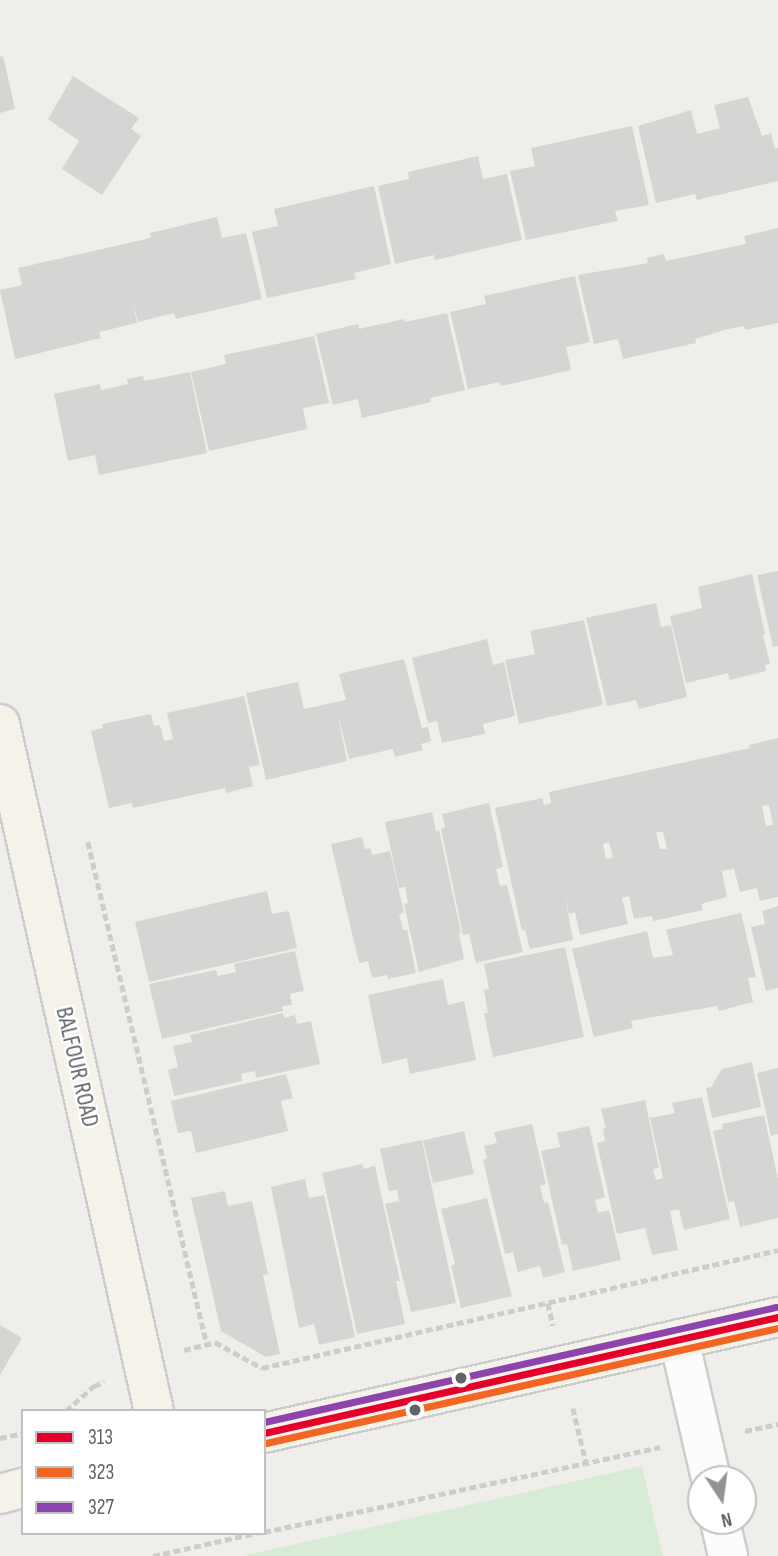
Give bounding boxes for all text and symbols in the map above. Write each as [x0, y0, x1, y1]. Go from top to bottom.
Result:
street label: BALFOUR ROAD [49, 1004, 105, 1130]
unlabelled marker [454, 1371, 468, 1385]
unlabelled marker [408, 1403, 422, 1417]
legend [21, 1409, 266, 1535]
text: 313 [88, 1425, 113, 1450]
text: 323 [88, 1460, 114, 1485]
north arrow [687, 1465, 757, 1535]
text: 327 [88, 1495, 114, 1520]
text: N [719, 1507, 734, 1531]

